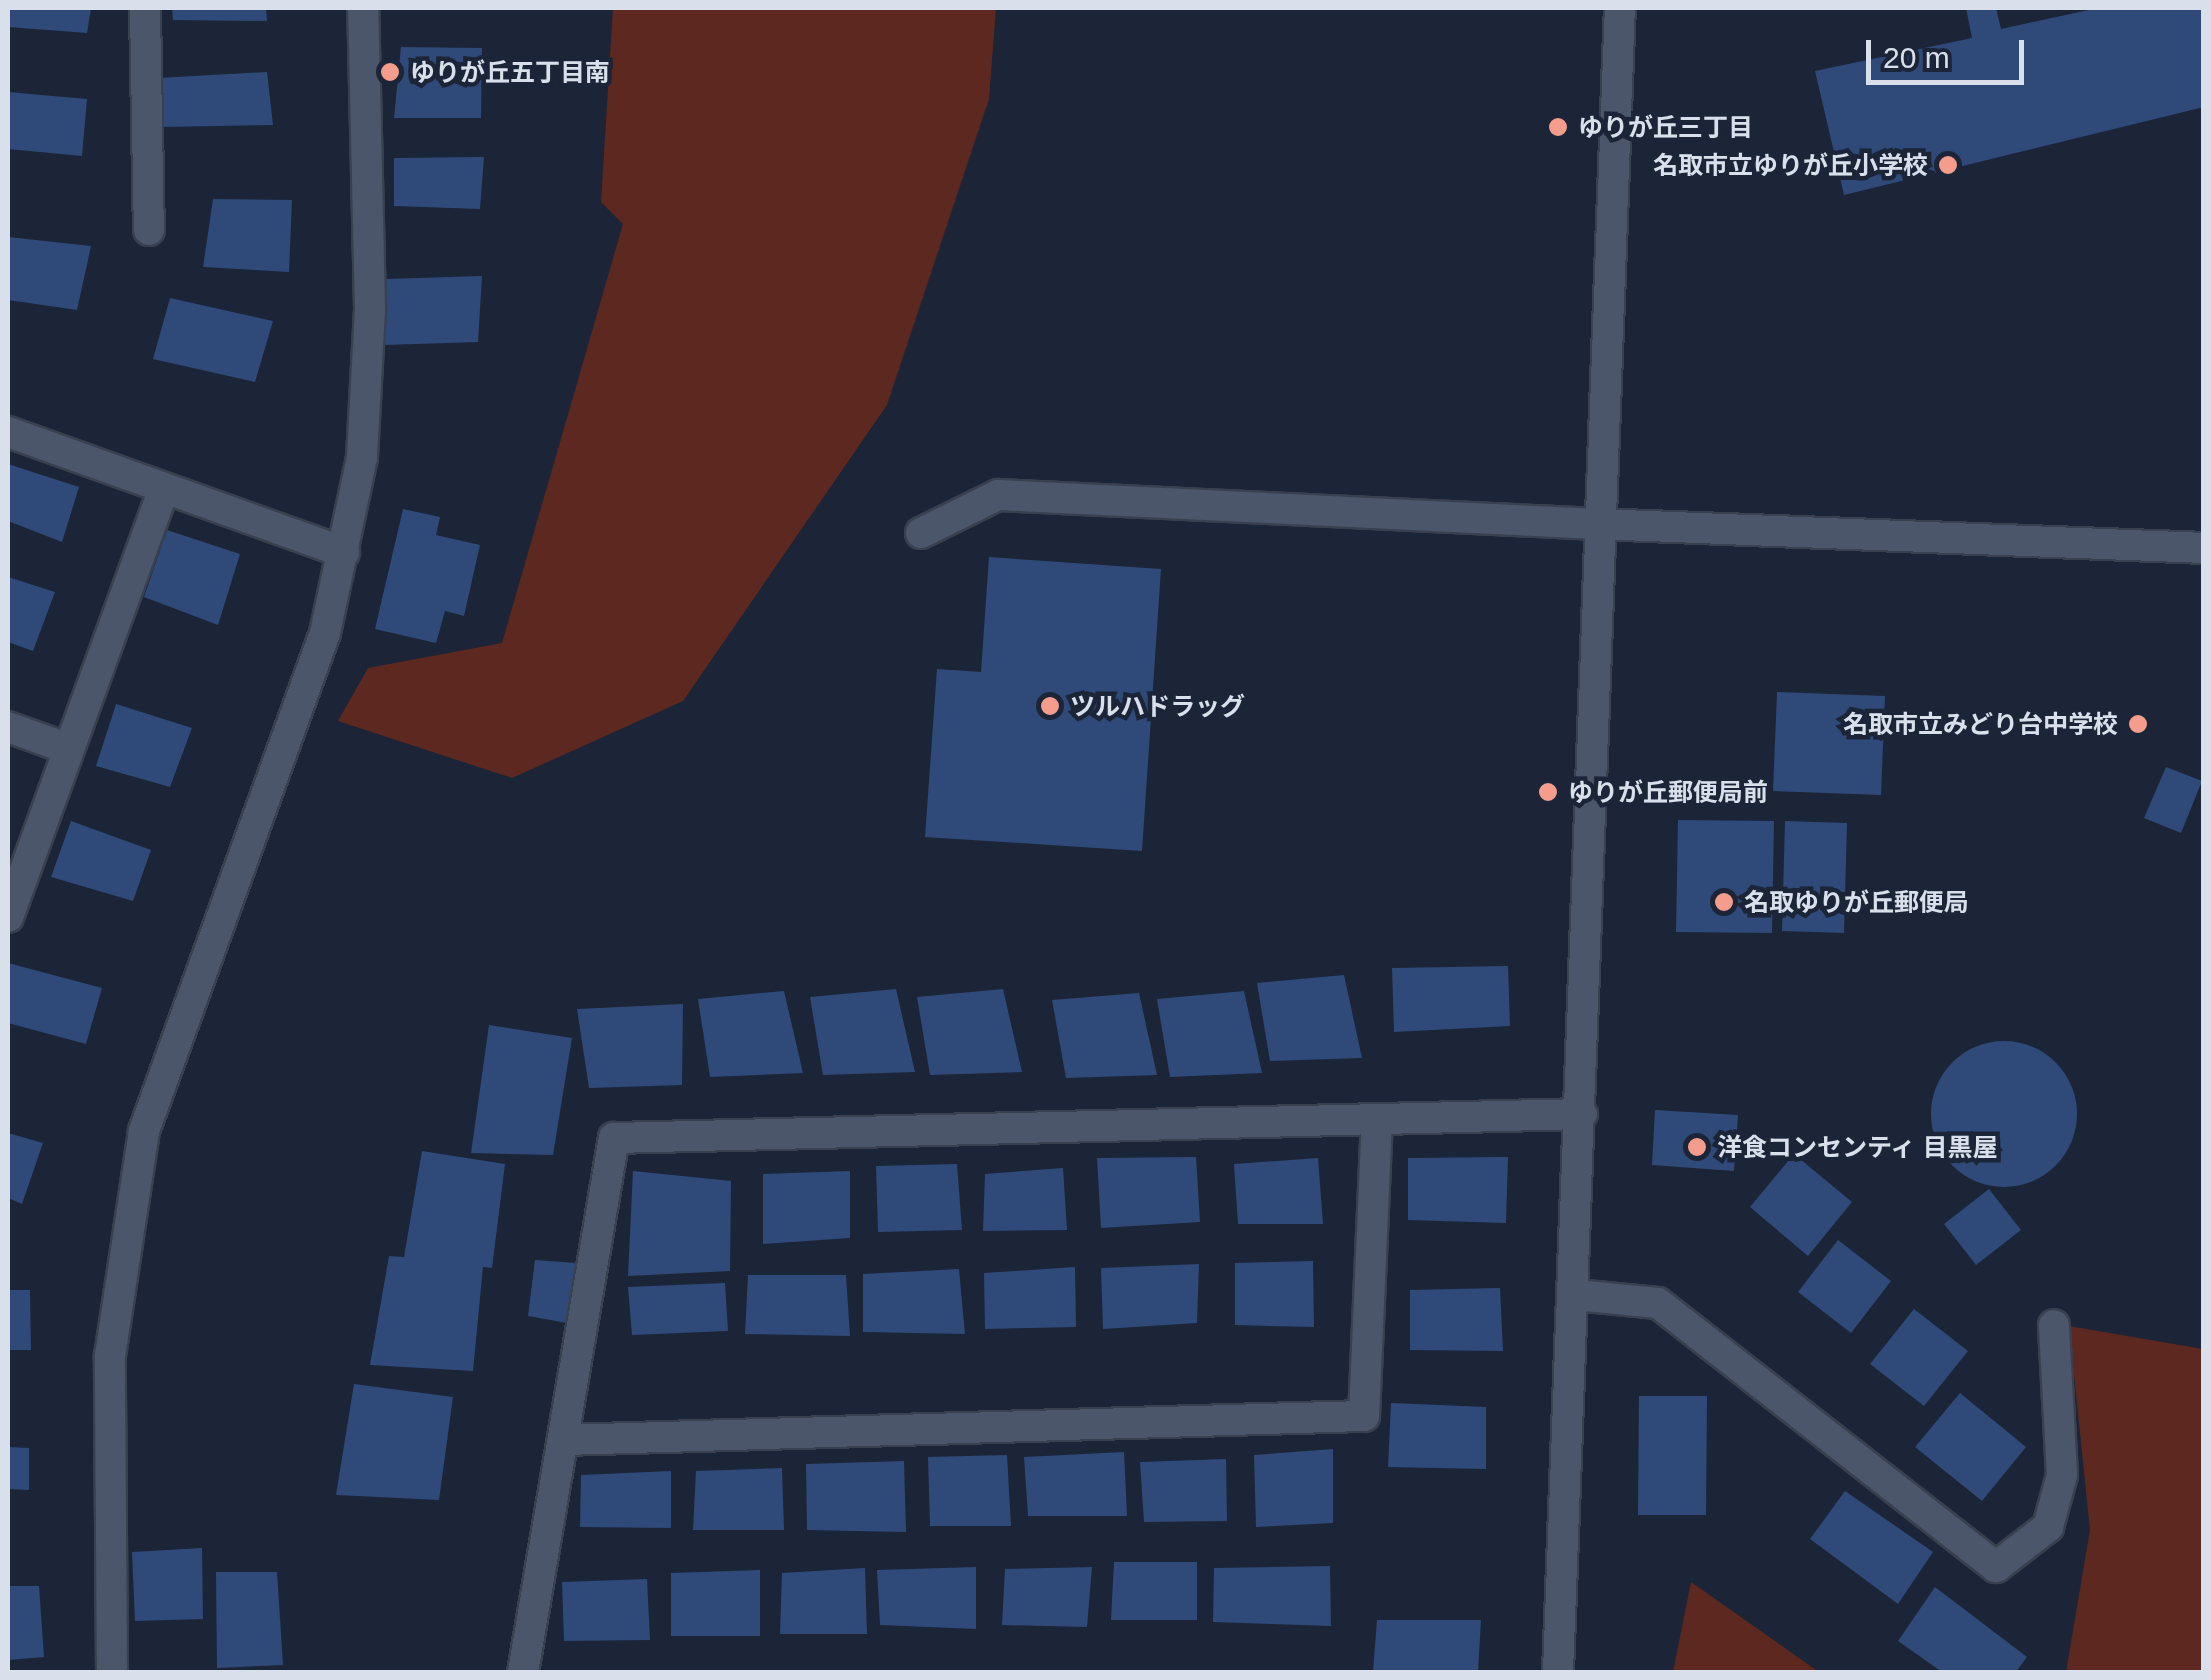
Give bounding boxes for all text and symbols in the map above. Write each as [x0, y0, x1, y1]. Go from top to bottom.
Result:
scale bar [1871, 20, 2028, 82]
text: 20 m [1883, 41, 1950, 74]
place label: ゆりが丘五丁目南 [410, 57, 610, 87]
marker: ゆりが丘五丁目南 [379, 61, 401, 83]
place label: ゆりが丘三丁目 [1578, 112, 1753, 142]
marker: ゆりが丘三丁目 [1547, 116, 1569, 138]
place label: 名取市立ゆりが丘小学校 [1653, 150, 1928, 180]
marker: 名取市立ゆりが丘小学校 [1937, 154, 1959, 176]
place label: ツルハドラッグ [1070, 691, 1245, 721]
marker: ツルハドラッグ [1039, 695, 1061, 717]
place label: 名取市立みどり台中学校 [1843, 709, 2118, 739]
marker: 名取市立みどり台中学校 [2127, 713, 2149, 735]
place label: ゆりが丘郵便局前 [1568, 777, 1768, 807]
marker: ゆりが丘郵便局前 [1537, 781, 1559, 803]
place label: 名取ゆりが丘郵便局 [1744, 887, 1969, 917]
marker: 名取ゆりが丘郵便局 [1713, 891, 1735, 913]
place label: 洋食コンセンティ 目黒屋 [1717, 1132, 1999, 1162]
marker: 洋食コンセンティ 目黒屋 [1686, 1136, 1708, 1158]

